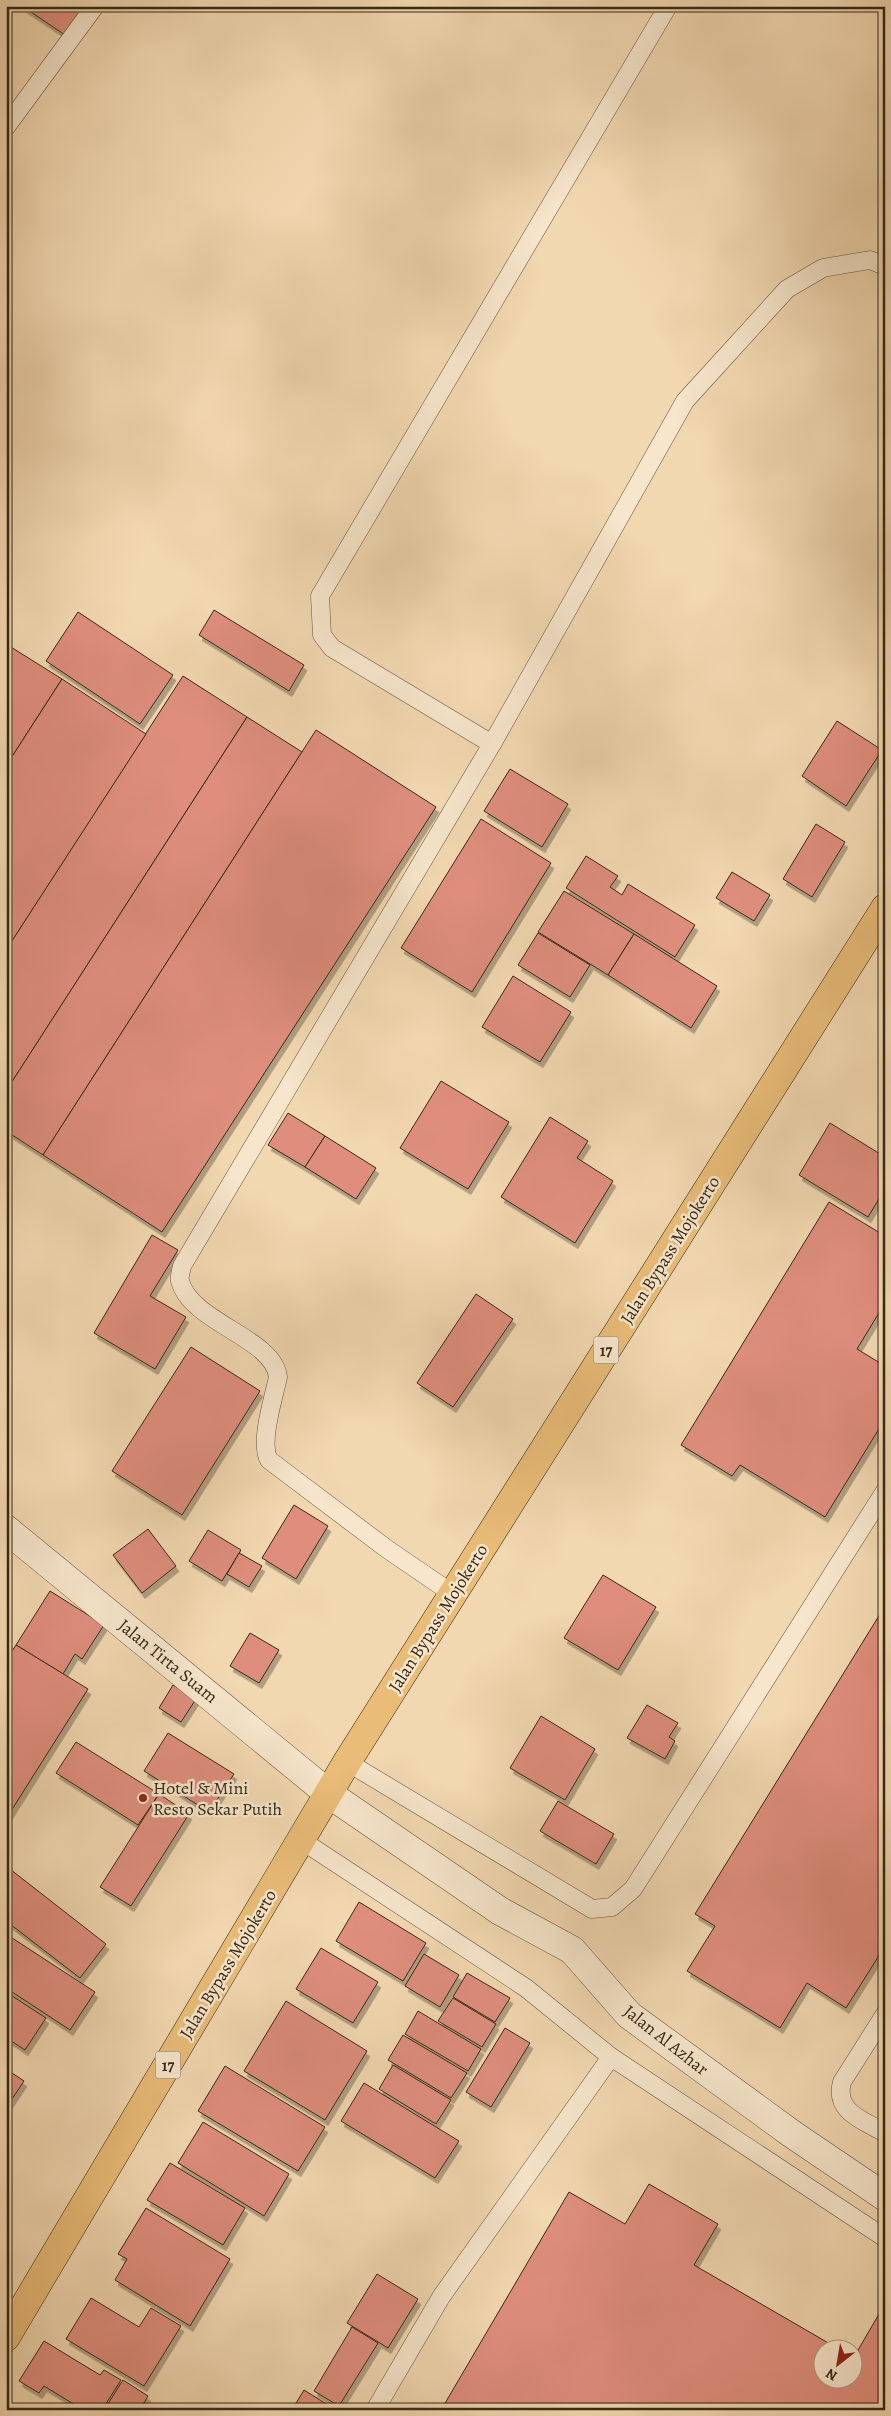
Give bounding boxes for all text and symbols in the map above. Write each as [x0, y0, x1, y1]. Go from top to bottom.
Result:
street label: Jalan Bypass Mojokerto [615, 1171, 725, 1329]
road number: 17 [594, 1336, 618, 1364]
street label: Jalan Bypass Mojokerto [383, 1539, 493, 1697]
street label: Jalan Tirta Suam [113, 1613, 223, 1709]
place label: Hotel & Mini Resto Sekar Putih [153, 1776, 283, 1821]
marker: Hotel & Mini Resto Sekar Putih [137, 1792, 149, 1804]
street label: Jalan Bypass Mojokerto [174, 1885, 282, 2043]
street label: Jalan Al Azhar [619, 1999, 714, 2081]
road number: 17 [156, 2052, 180, 2078]
north arrow [814, 2338, 864, 2388]
text: N [822, 2364, 841, 2385]

